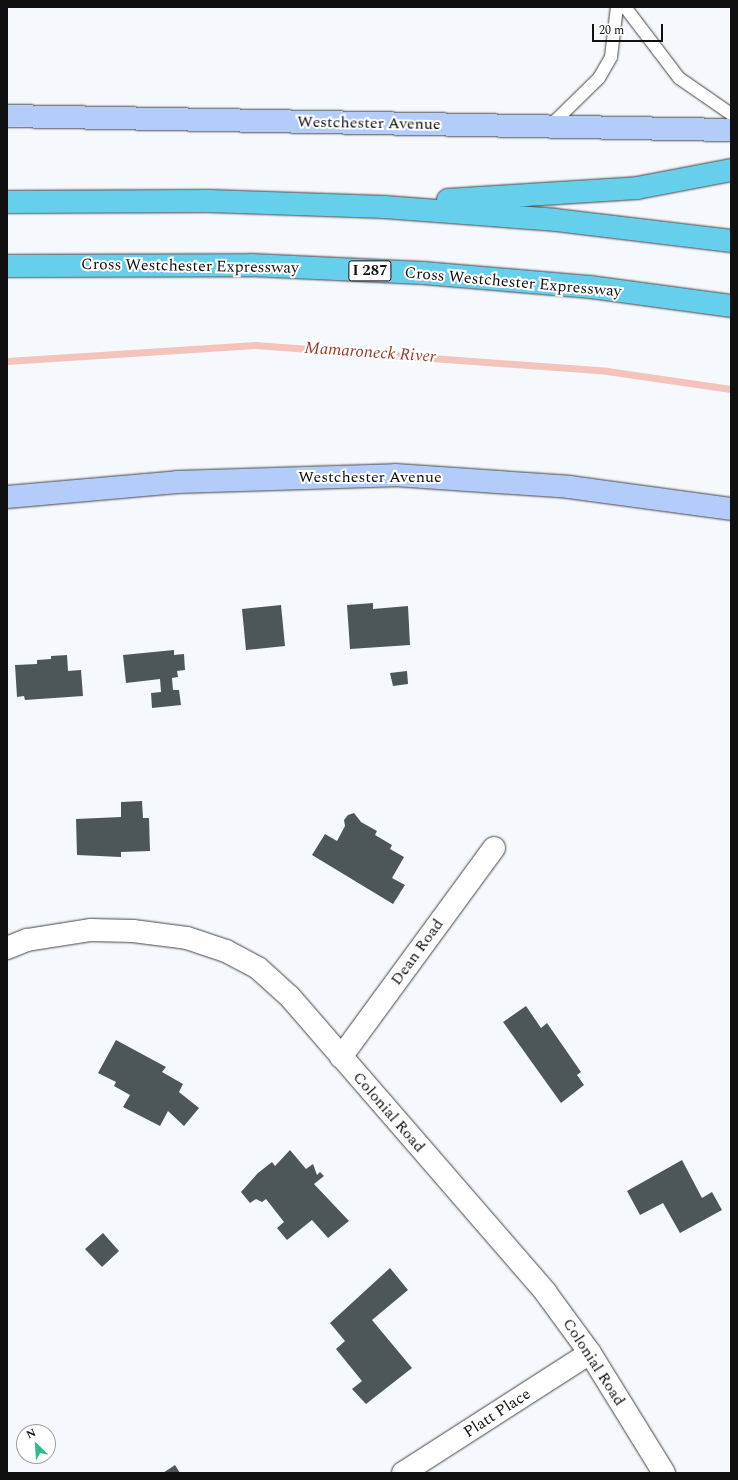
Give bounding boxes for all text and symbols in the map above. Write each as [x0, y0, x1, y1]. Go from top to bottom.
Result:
scale bar [594, 16, 665, 42]
text: 20 m [599, 21, 624, 40]
street label: Westchester Avenue [297, 112, 441, 134]
street label: Cross Westchester Expressway [81, 255, 299, 277]
road number: I 287 [348, 258, 392, 284]
street label: Cross Westchester Expressway [404, 263, 622, 301]
water label: Mamaroneck River [304, 338, 436, 368]
street label: Westchester Avenue [298, 467, 442, 487]
street label: Dean Road [386, 915, 448, 989]
street label: Colonial Road [349, 1068, 429, 1156]
street label: Colonial Road [559, 1315, 629, 1409]
street label: Platt Place [460, 1384, 534, 1442]
north arrow [16, 1424, 56, 1464]
text: N [23, 1424, 39, 1443]

